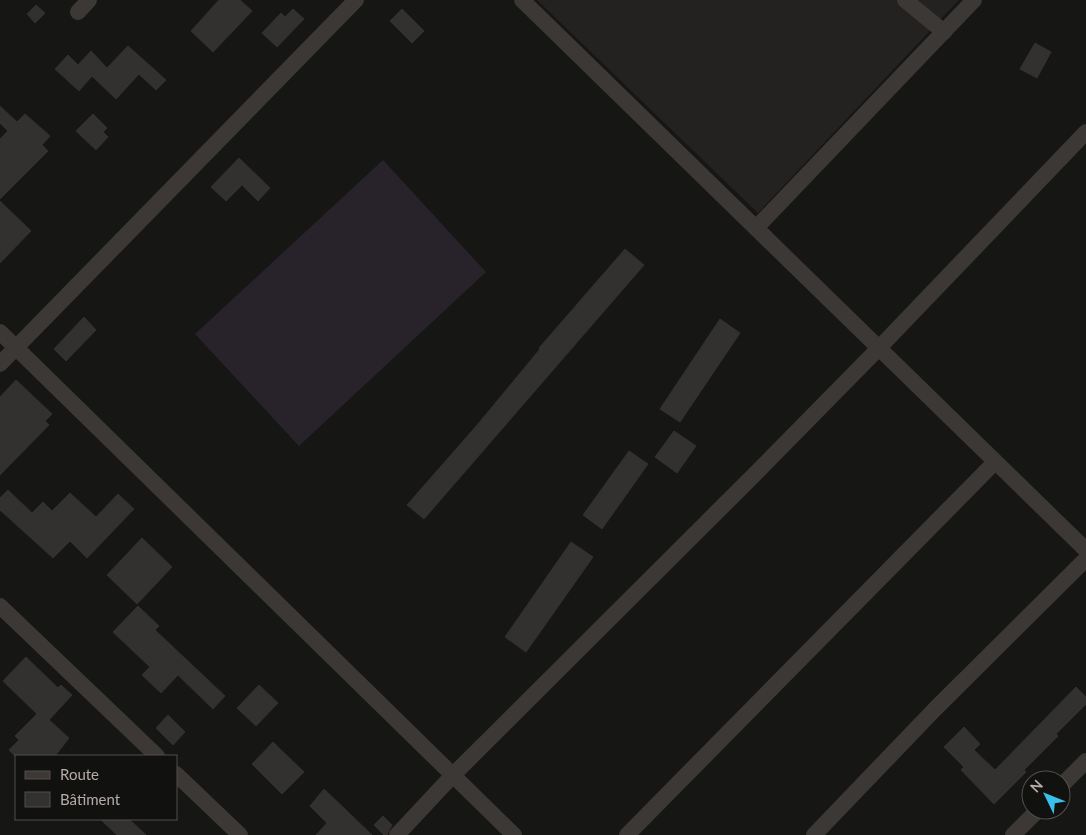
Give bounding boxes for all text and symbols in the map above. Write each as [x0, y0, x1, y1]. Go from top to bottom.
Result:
legend [15, 755, 178, 820]
text: Route [60, 765, 99, 783]
north arrow [1021, 770, 1071, 820]
text: N [1026, 776, 1046, 796]
text: Bâtiment [60, 790, 121, 808]

